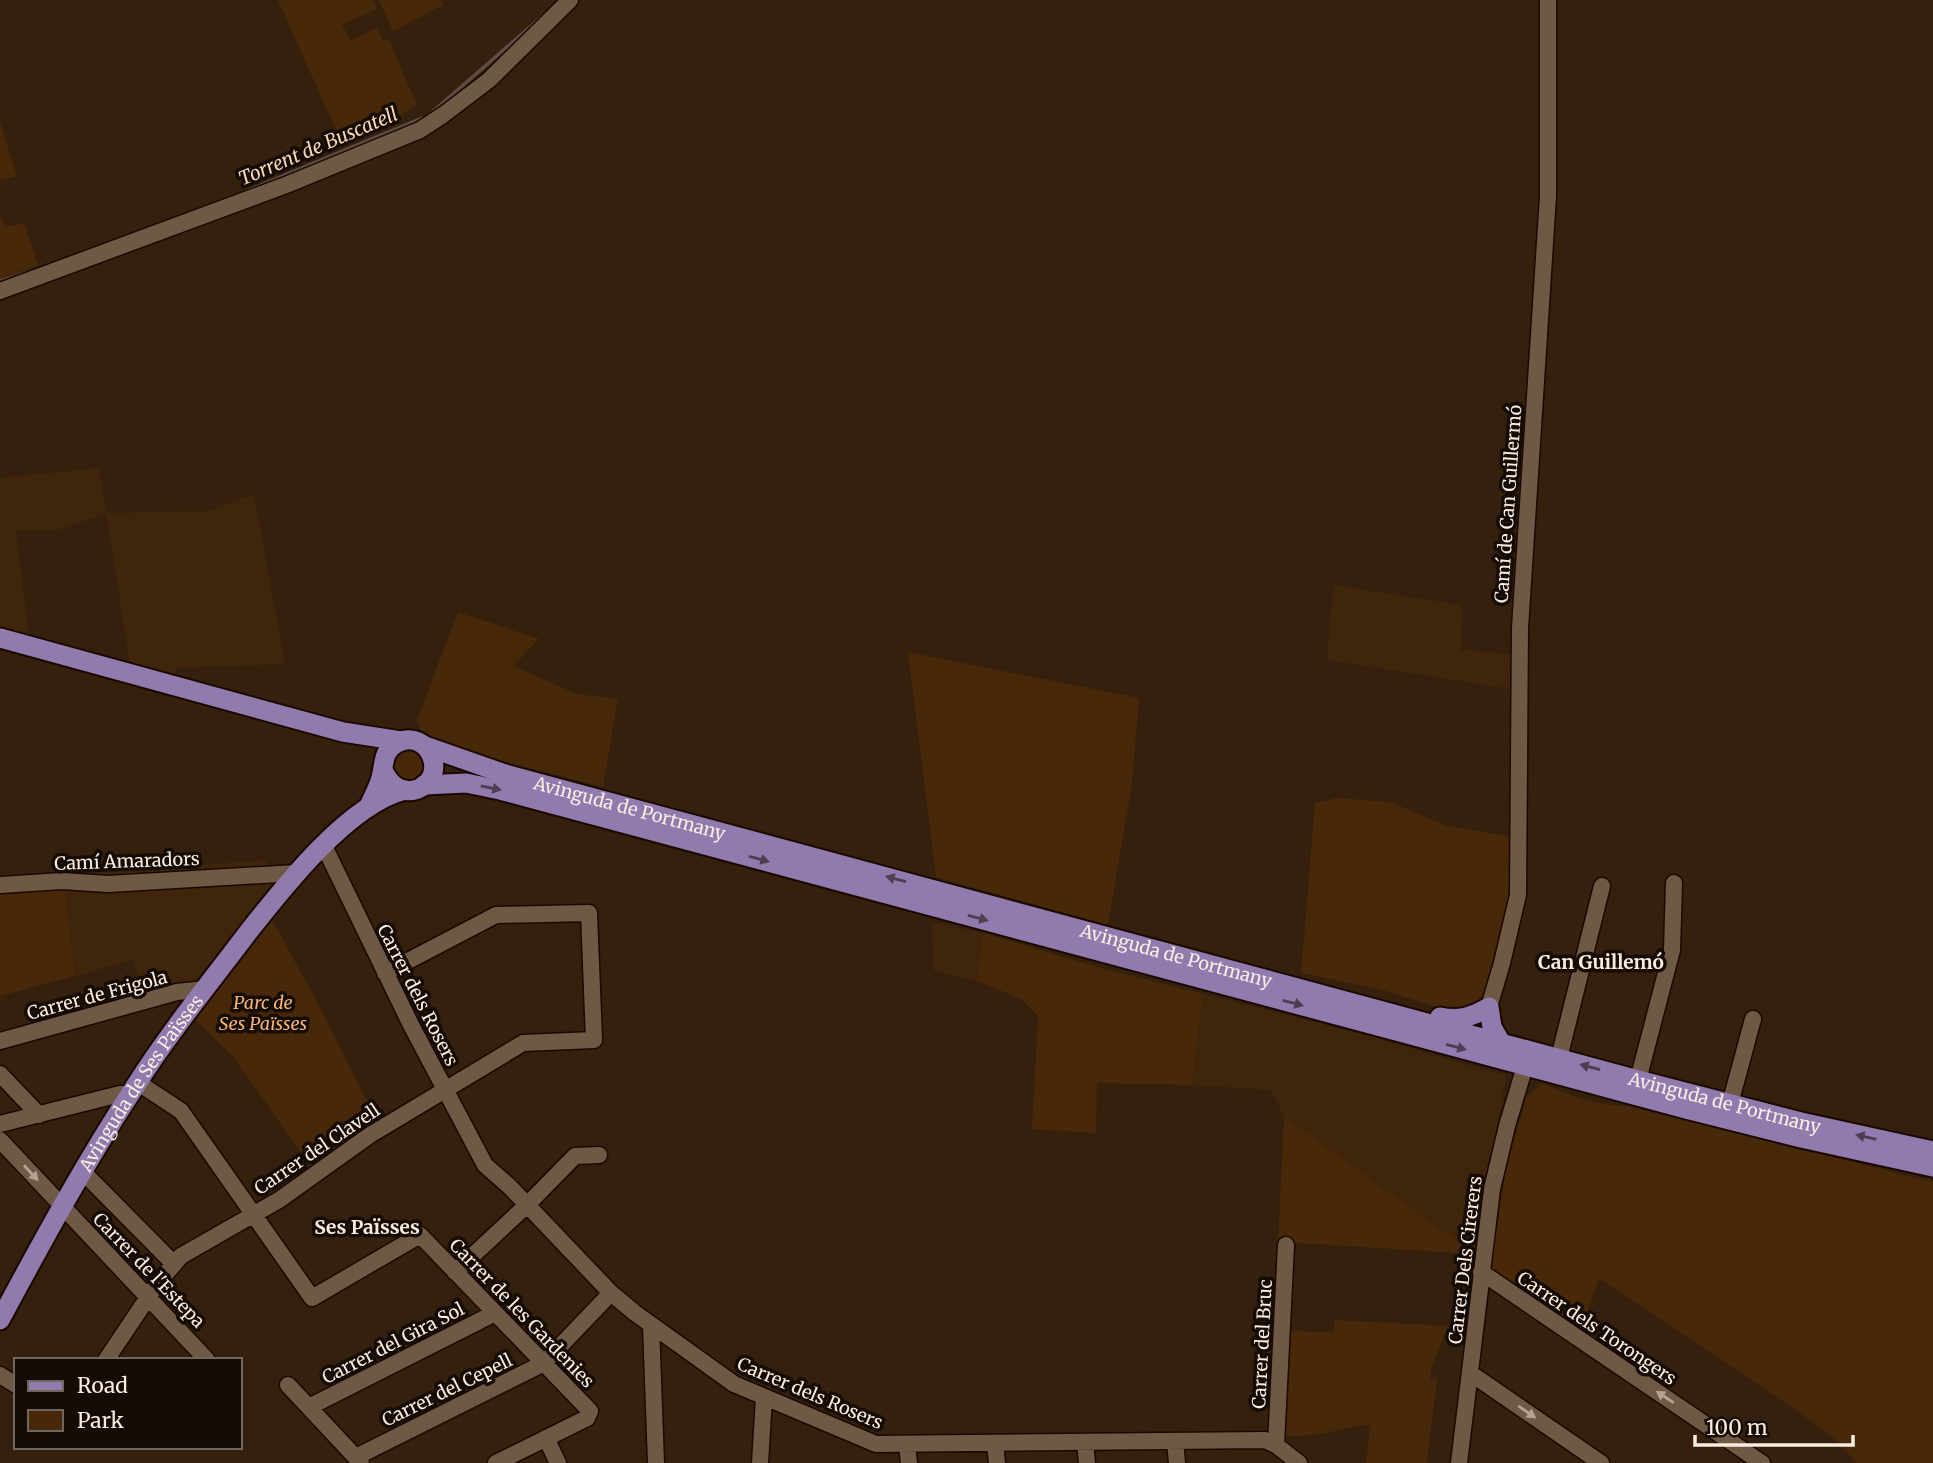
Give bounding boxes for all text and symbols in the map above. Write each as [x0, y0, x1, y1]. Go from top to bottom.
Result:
water label: Torrent de Buscatell [235, 102, 401, 190]
street label: Camí de Can Guillermó [1490, 404, 1526, 604]
street label: Avinguda de Portmany [530, 771, 729, 845]
one-way arrow [481, 783, 503, 794]
street label: Camí Amaradors [54, 847, 200, 875]
one-way arrow [748, 854, 770, 865]
one-way arrow [886, 874, 907, 884]
one-way arrow [968, 913, 990, 924]
street label: Avinguda de Portmany [1077, 918, 1275, 992]
street label: Carrer dels Rosers [372, 920, 464, 1070]
district label: Can Guillemó [1538, 950, 1664, 974]
street label: Carrer de Frigola [24, 965, 170, 1025]
street label: Avinguda de Ses Païsses [73, 990, 208, 1176]
park label: Parc de Ses Païsses [219, 991, 307, 1035]
one-way arrow [1282, 998, 1304, 1009]
one-way arrow [1446, 1042, 1468, 1053]
one-way arrow [1579, 1061, 1600, 1071]
street label: Avinguda de Portmany [1625, 1066, 1824, 1138]
street label: Carrer del Clavell [250, 1098, 385, 1200]
one-way arrow [1855, 1131, 1877, 1142]
one-way arrow [23, 1164, 39, 1182]
street label: Carrer Dels Cirerers [1443, 1174, 1487, 1345]
street label: Carrer de l'Estepa [88, 1208, 210, 1333]
district label: Ses Païsses [314, 1215, 420, 1239]
street label: Carrer de les Gardenies [445, 1234, 599, 1393]
street label: Carrer dels Torongers [1513, 1266, 1681, 1390]
street label: Carrer del Bruc [1247, 1279, 1277, 1409]
street label: Carrer del Gira Sol [318, 1297, 468, 1389]
street label: Carrer del Cepell [378, 1348, 516, 1432]
street label: Carrer dels Rosers [734, 1352, 886, 1434]
legend [14, 1358, 242, 1449]
text: Road [77, 1372, 128, 1399]
one-way arrow [1656, 1390, 1674, 1404]
scale bar [1695, 1404, 1853, 1448]
one-way arrow [1517, 1405, 1536, 1418]
text: Park [77, 1407, 124, 1434]
text: 100 m [1706, 1414, 1768, 1441]

